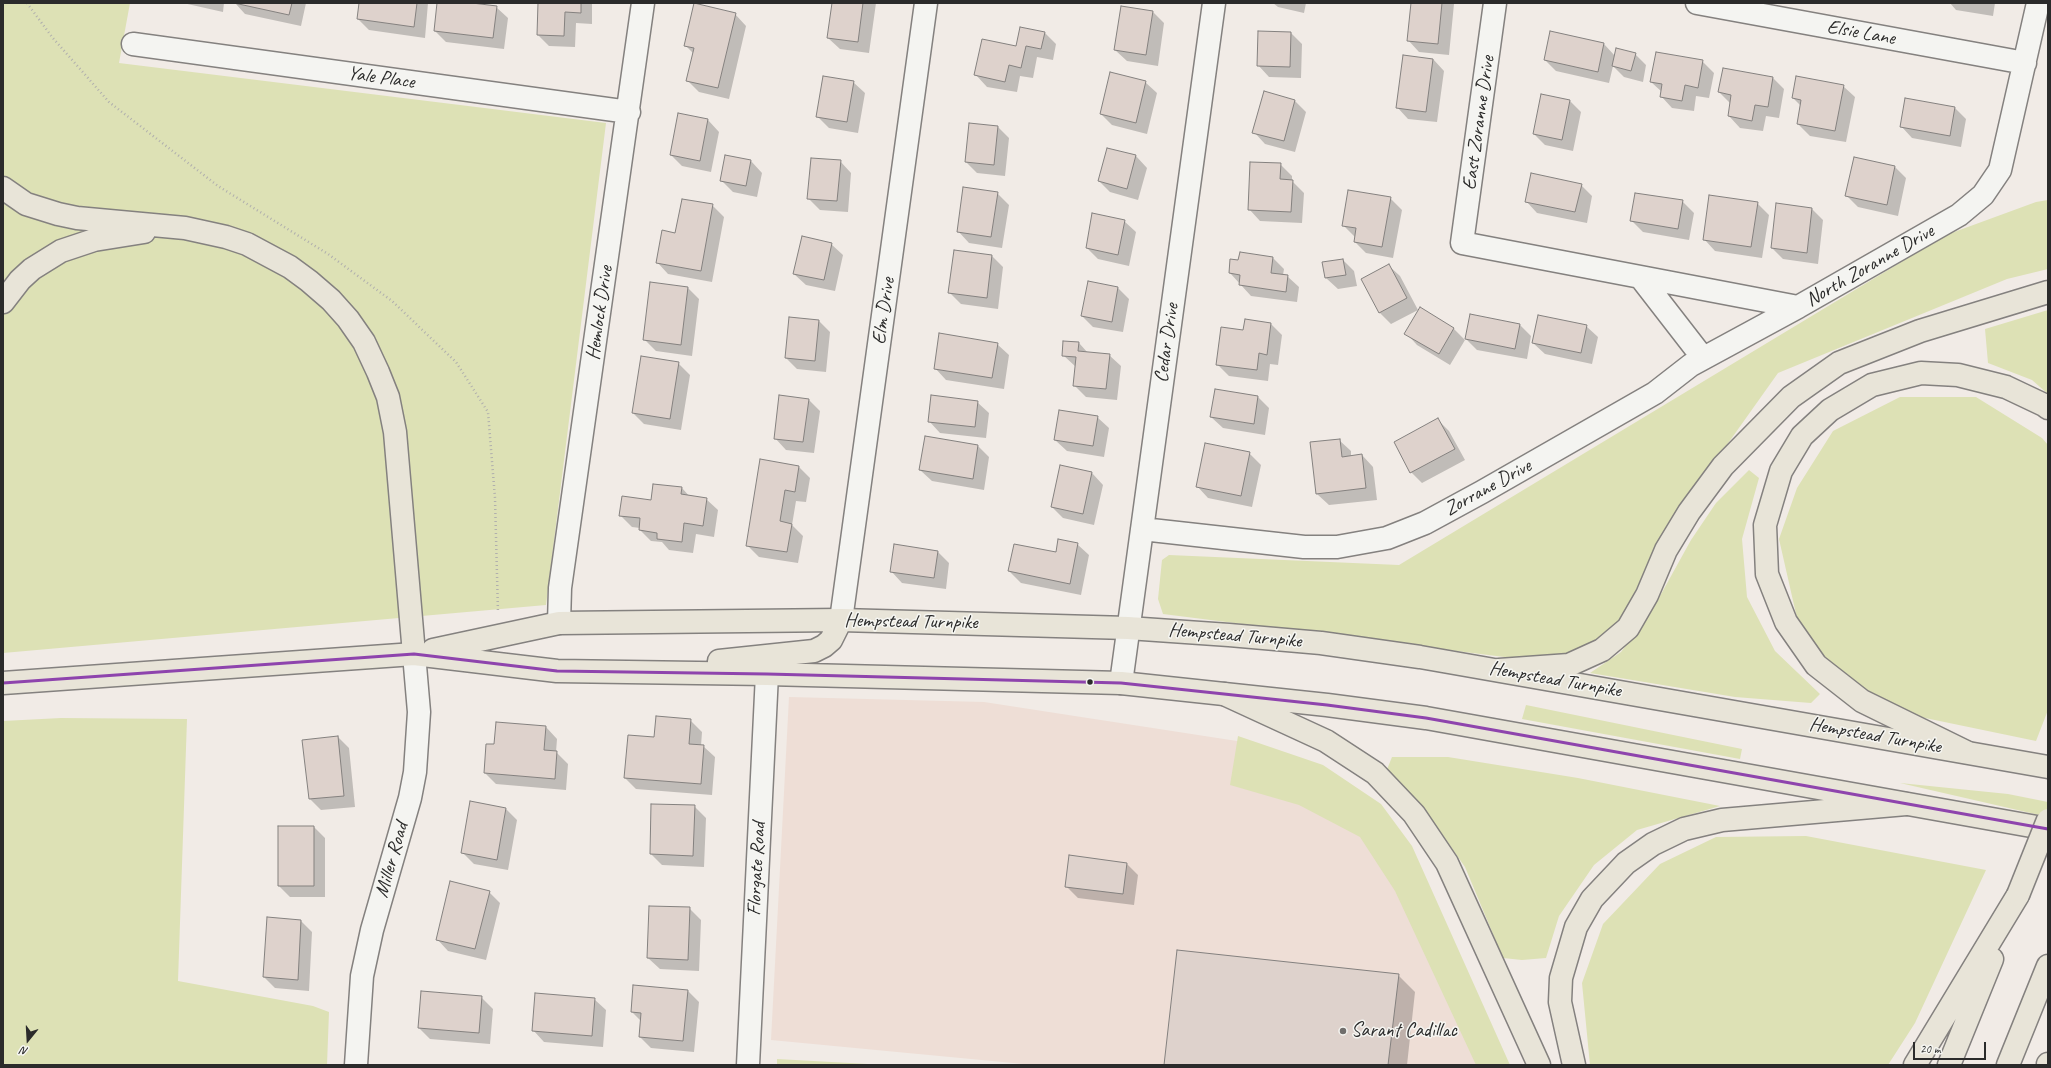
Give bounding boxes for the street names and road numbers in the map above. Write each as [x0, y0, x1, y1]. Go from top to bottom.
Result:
street label: Elsie Lane [1825, 15, 1897, 51]
street label: East Zoranne Drive [1458, 54, 1500, 192]
street label: Yale Place [346, 61, 416, 95]
street label: North Zoranne Drive [1802, 220, 1938, 312]
street label: Hemlock Drive [582, 264, 618, 362]
street label: Elm Drive [867, 276, 901, 346]
street label: Cedar Drive [1150, 302, 1184, 384]
street label: Zorrane Drive [1440, 454, 1536, 522]
street label: Hempstead Turnpike [844, 609, 978, 635]
street label: Hempstead Turnpike [1167, 618, 1303, 654]
street label: Hempstead Turnpike [1487, 657, 1623, 703]
street label: Hempstead Turnpike [1807, 713, 1943, 759]
street label: Miller Road [370, 820, 414, 900]
street label: Florgate Road [743, 822, 771, 916]

